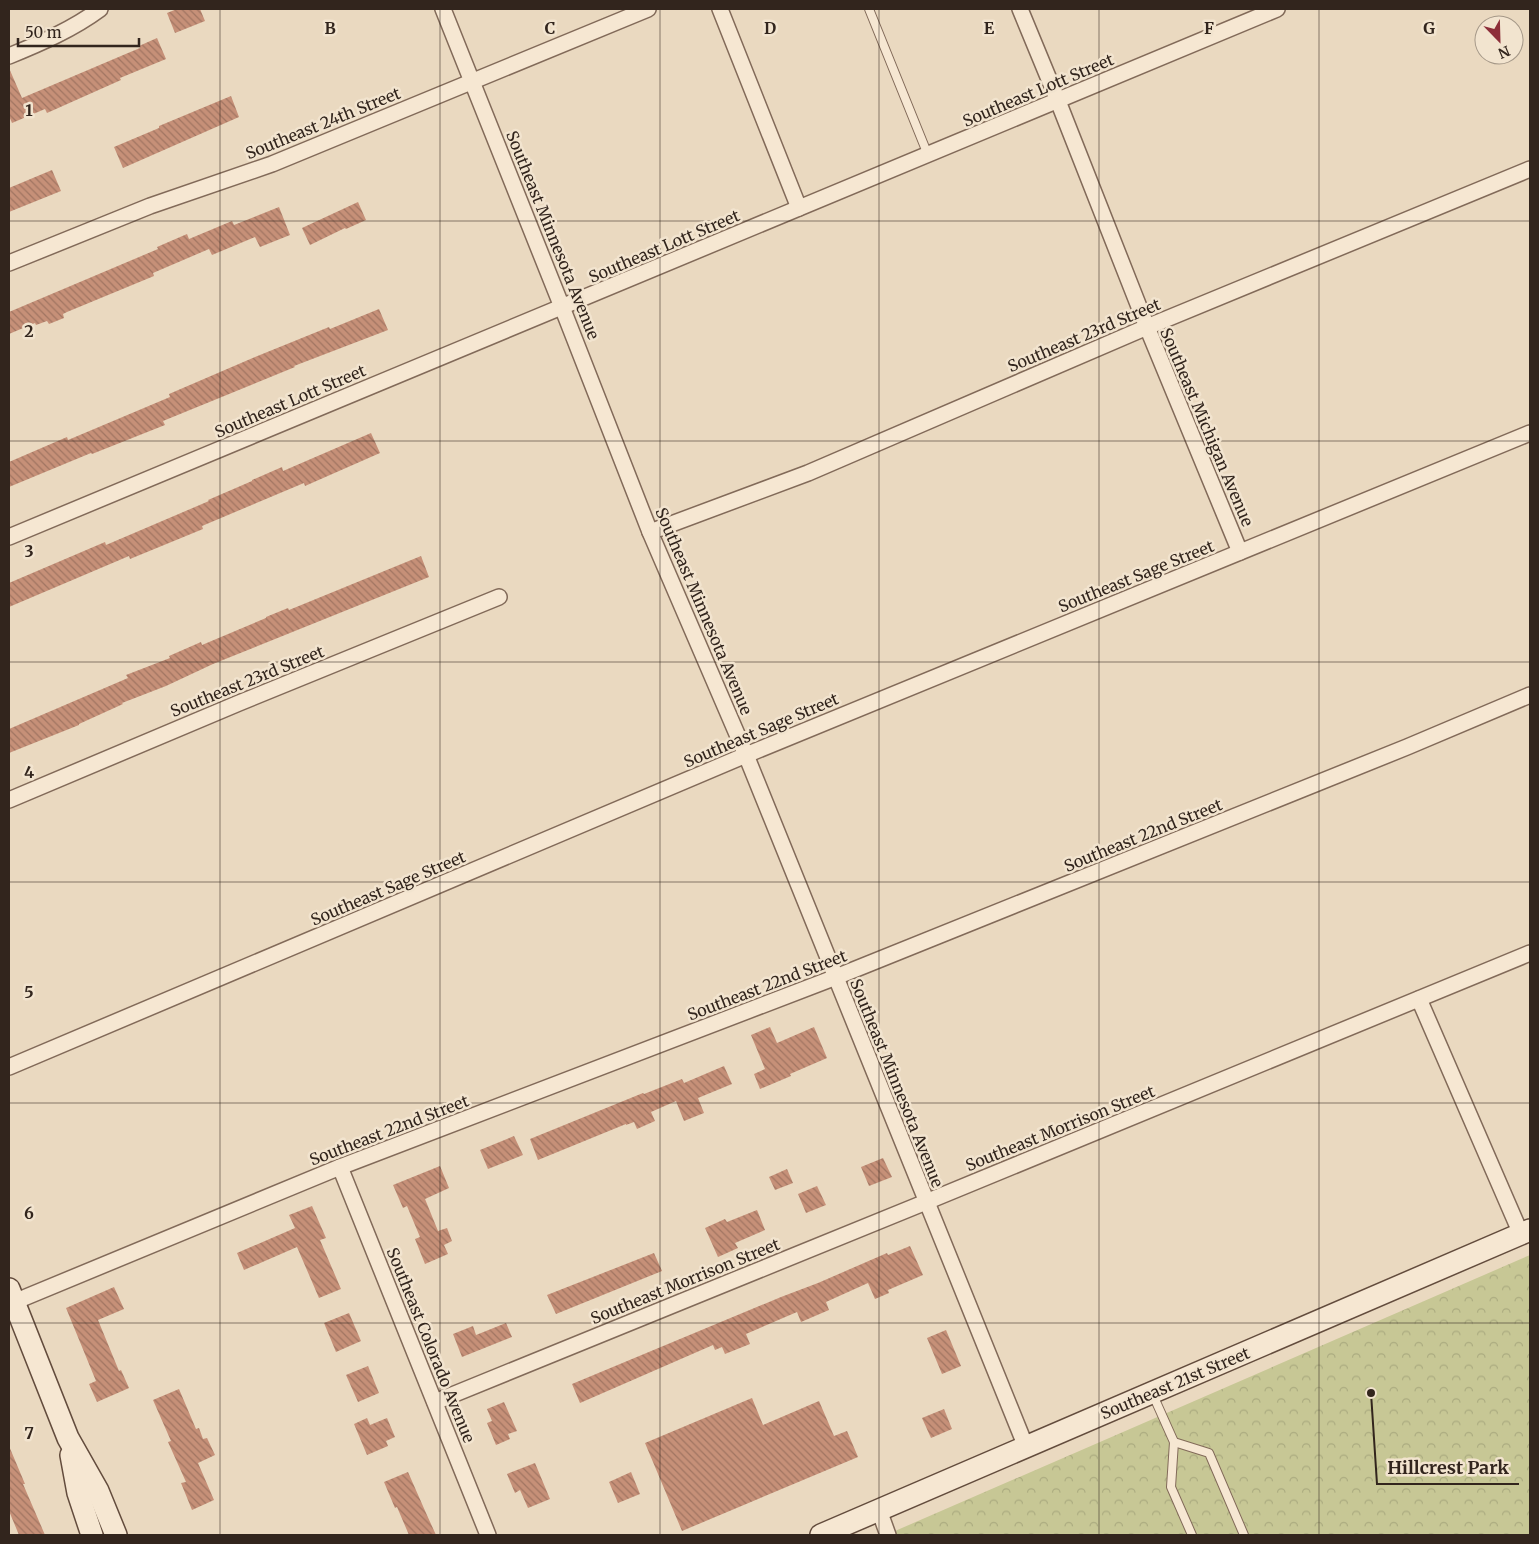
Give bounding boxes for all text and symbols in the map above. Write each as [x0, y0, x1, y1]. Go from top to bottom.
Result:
scale bar [18, 15, 139, 47]
north arrow [1474, 15, 1524, 65]
text: B [324, 18, 336, 38]
text: C [545, 18, 555, 38]
text: D [764, 18, 776, 38]
text: E [984, 18, 995, 38]
text: F [1204, 18, 1214, 38]
text: G [1423, 18, 1435, 38]
text: 50 m [25, 23, 62, 42]
text: N [1495, 42, 1513, 62]
street label: Southeast Lott Street [960, 49, 1117, 131]
street label: Southeast 24th Street [243, 82, 404, 163]
text: 1 [25, 100, 33, 120]
street label: Southeast Minnesota Avenue [502, 128, 604, 342]
street label: Southeast Lott Street [586, 205, 743, 287]
street label: Southeast 23rd Street [1005, 293, 1164, 376]
text: 2 [24, 321, 34, 341]
street label: Southeast Michigan Avenue [1156, 325, 1258, 529]
street label: Southeast Lott Street [212, 360, 369, 442]
street label: Southeast Minnesota Avenue [651, 504, 757, 718]
street label: Southeast Sage Street [1055, 535, 1217, 616]
text: 3 [24, 541, 34, 561]
street label: Southeast 23rd Street [167, 641, 328, 721]
street label: Southeast Sage Street [681, 688, 842, 772]
text: 4 [24, 762, 34, 782]
street label: Southeast 22nd Street [1061, 794, 1226, 876]
street label: Southeast Sage Street [308, 846, 469, 930]
street label: Southeast 22nd Street [685, 945, 850, 1025]
street label: Southeast Minnesota Avenue [846, 976, 948, 1190]
text: 5 [24, 982, 34, 1002]
street label: Southeast Morrison Street [962, 1081, 1158, 1175]
street label: Southeast 22nd Street [307, 1090, 472, 1170]
text: 6 [24, 1203, 34, 1223]
street label: Southeast Morrison Street [587, 1234, 783, 1328]
street label: Southeast Colorado Avenue [383, 1244, 479, 1446]
street label: Southeast 21st Street [1097, 1342, 1253, 1424]
text: 7 [24, 1423, 34, 1443]
callout: Hillcrest Park [1377, 1451, 1519, 1484]
text: Hillcrest Park [1387, 1456, 1509, 1479]

